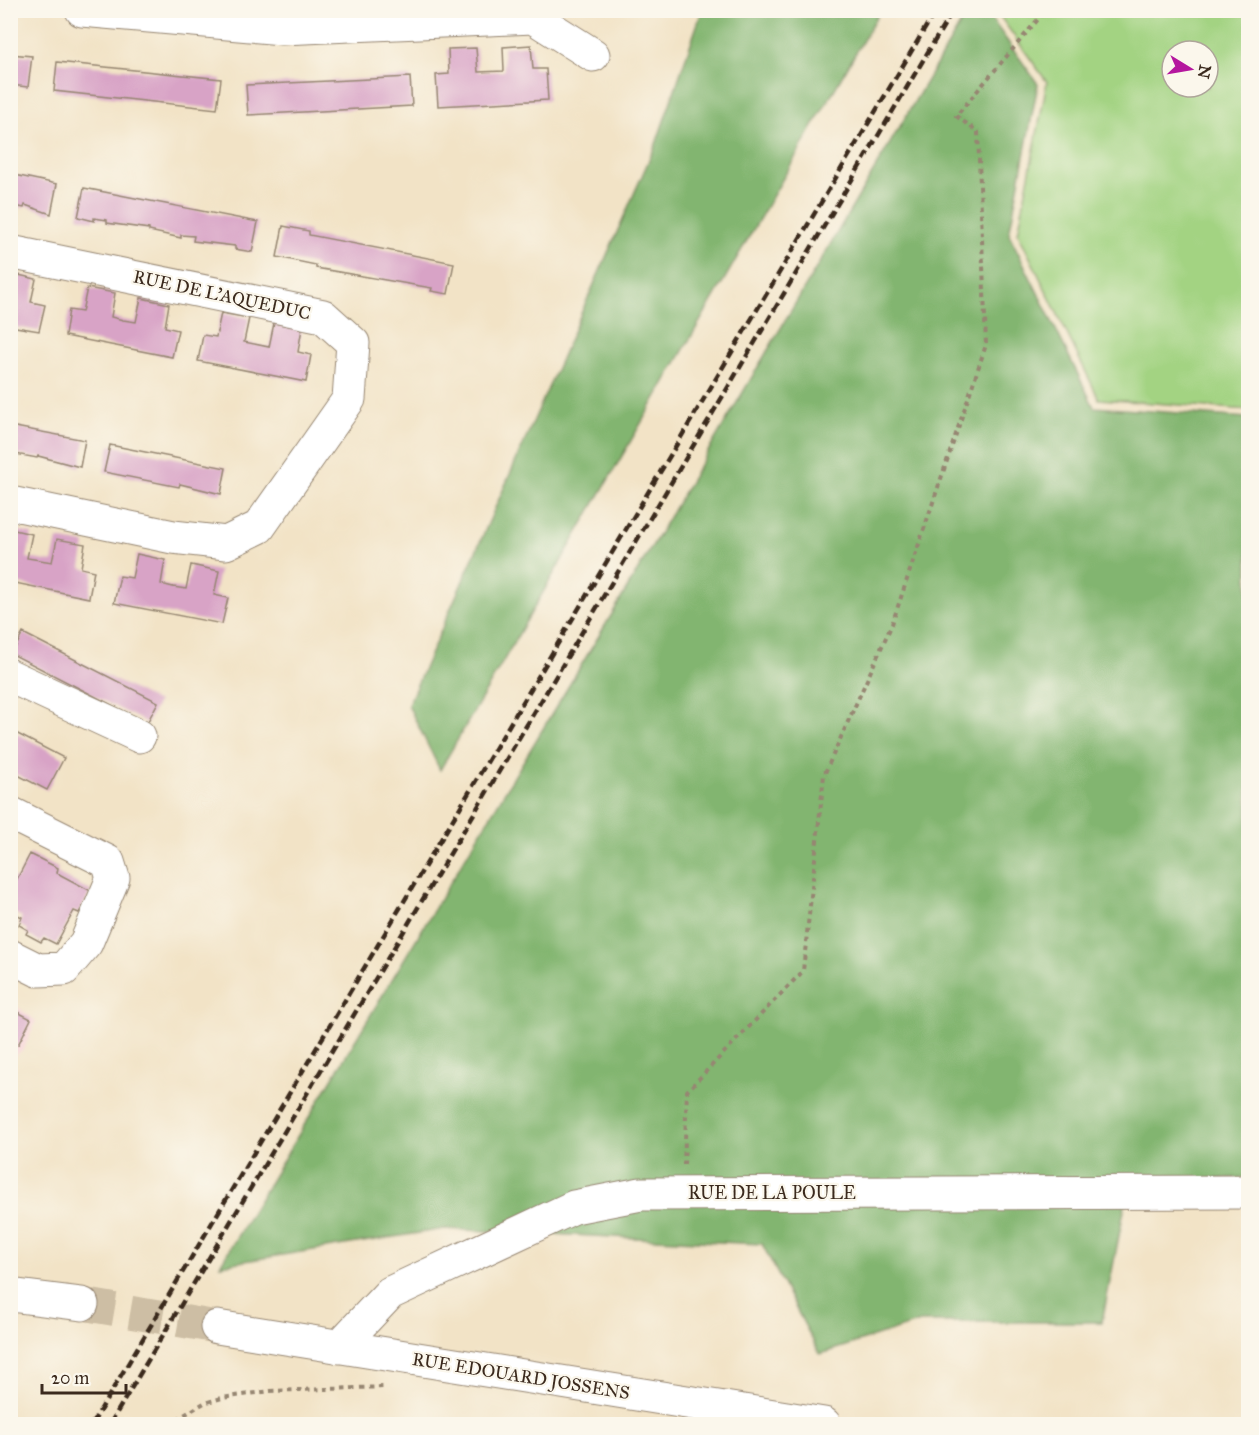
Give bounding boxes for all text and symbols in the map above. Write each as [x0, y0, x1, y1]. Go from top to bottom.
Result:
north arrow [1160, 39, 1220, 99]
text: N [1194, 63, 1215, 81]
street label: RUE DE L'AQUEDUC [131, 265, 313, 325]
street label: RUE DE LA POULE [688, 1182, 856, 1204]
street label: RUE EDOUARD JOSSENS [410, 1348, 631, 1405]
scale bar [42, 1357, 126, 1395]
text: 20 m [51, 1367, 89, 1389]

